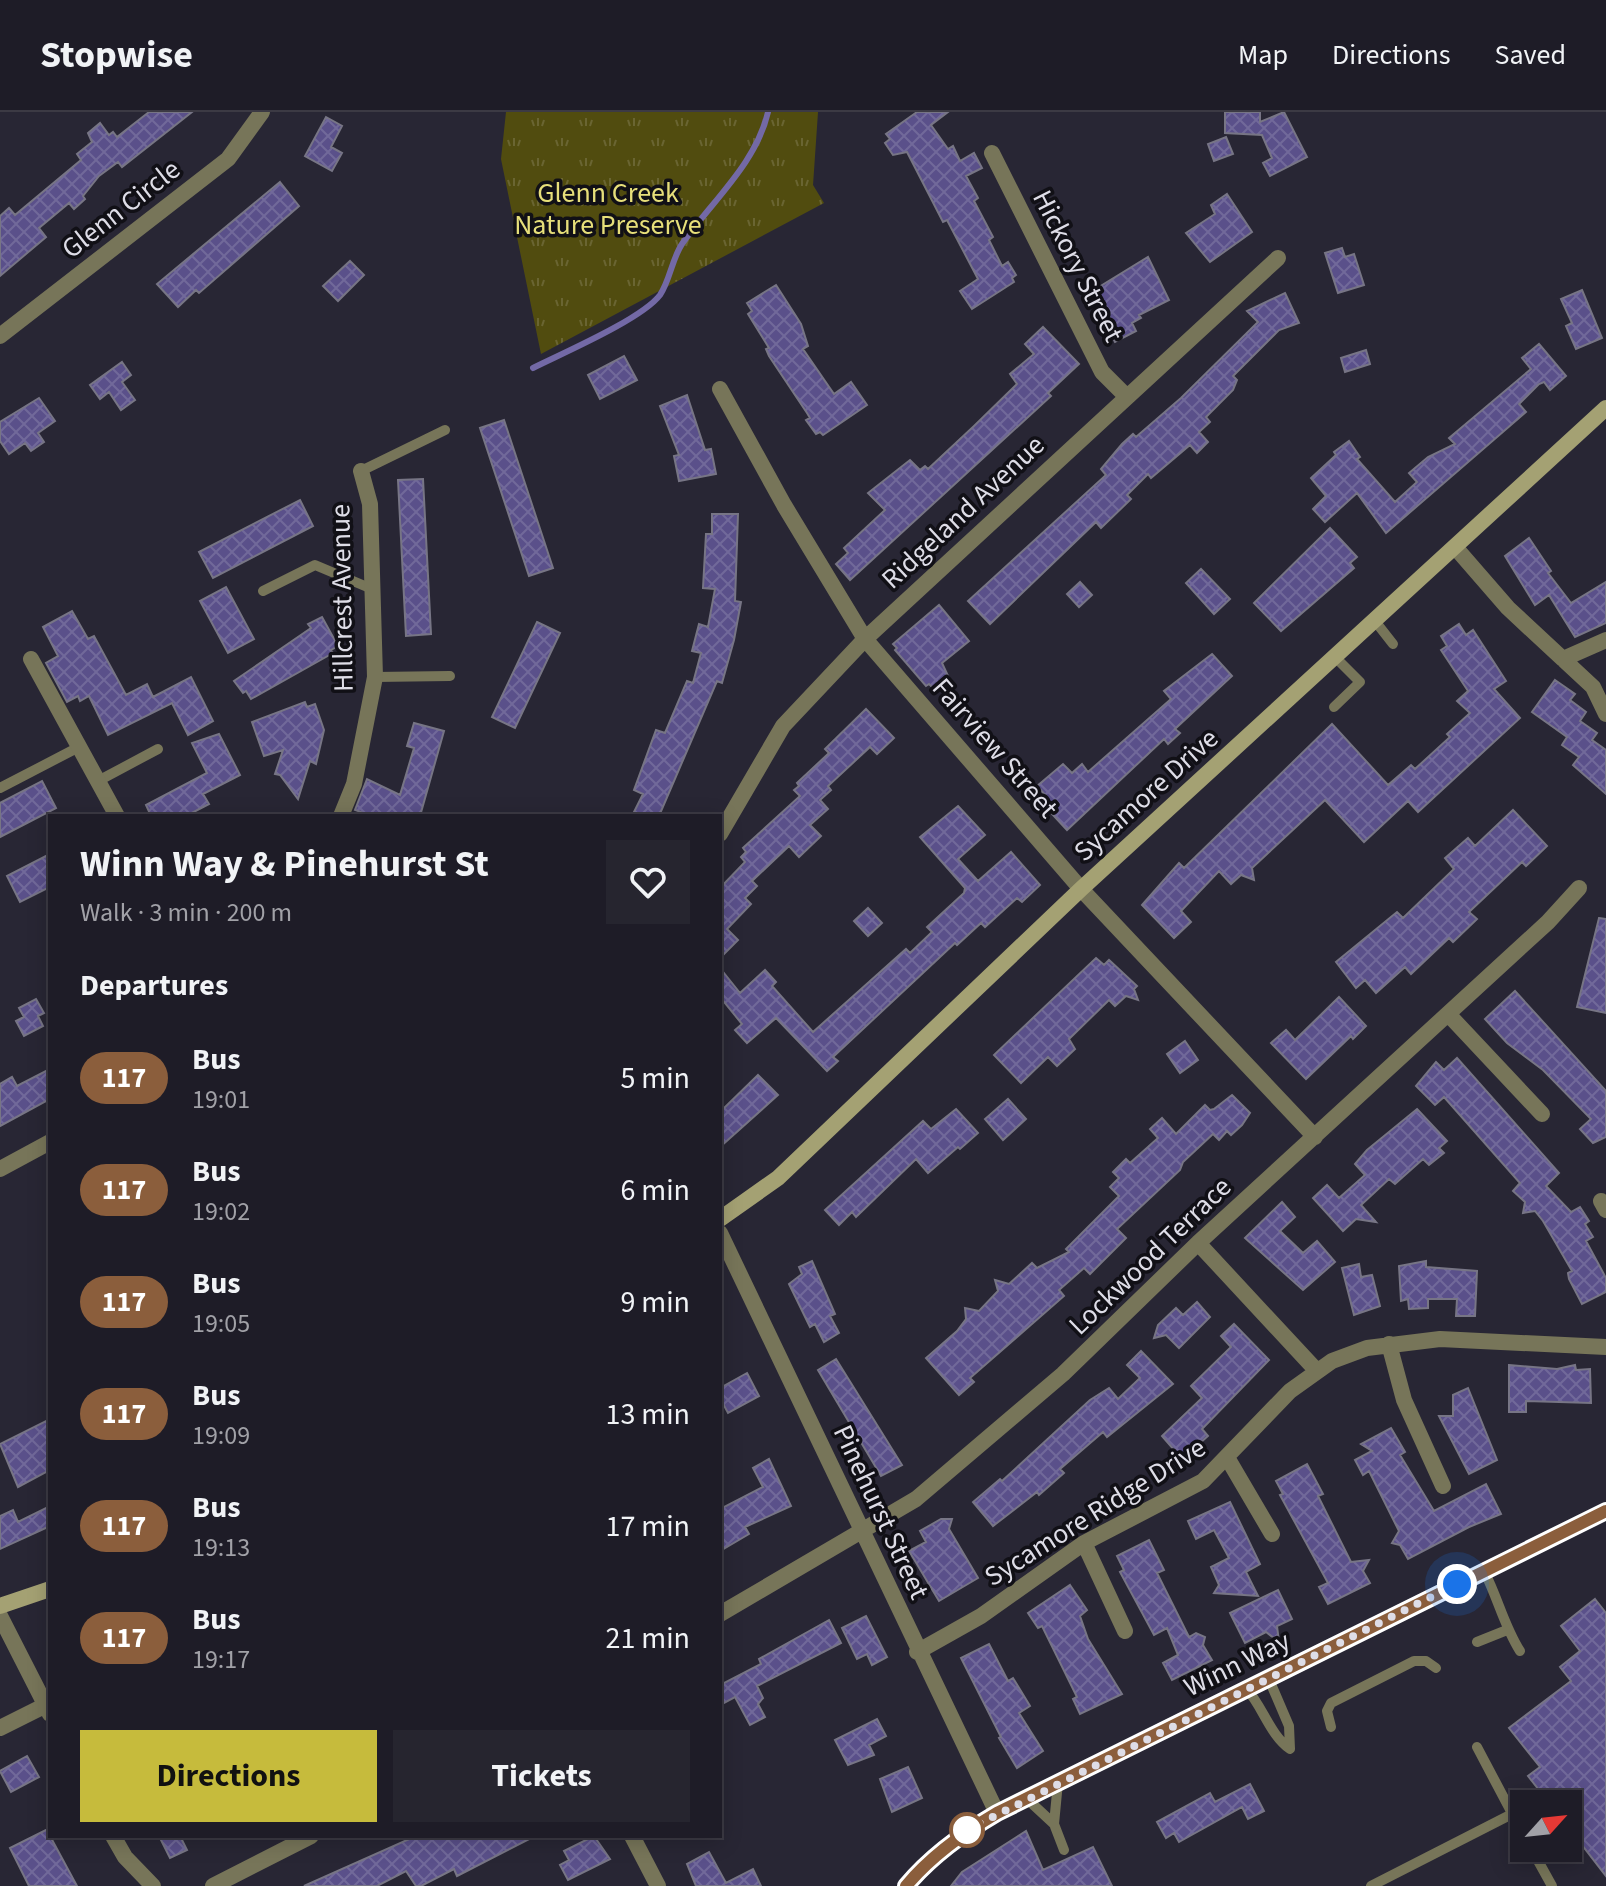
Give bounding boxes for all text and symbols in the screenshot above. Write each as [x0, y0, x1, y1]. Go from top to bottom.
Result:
text: Stopwise [40, 28, 193, 82]
text: Map [1238, 35, 1288, 75]
text: Directions [1332, 35, 1451, 75]
text: Saved [1495, 35, 1566, 75]
street label: Glenn Circle [53, 150, 189, 268]
park label: Glenn Creek Nature Preserve [514, 173, 702, 245]
street label: Hickory Street [1023, 183, 1134, 349]
street label: Ridgeland Avenue [873, 426, 1053, 598]
street label: Hillcrest Avenue [320, 504, 364, 692]
street label: Fairview Street [923, 669, 1068, 827]
street label: Sycamore Drive [1065, 719, 1227, 871]
text: Winn Way & Pinehurst St [80, 837, 489, 891]
button: heart [606, 840, 690, 924]
text: Walk · 3 min · 200 m [80, 894, 292, 931]
text: Departures [80, 964, 228, 1007]
text: Bus [192, 1038, 240, 1081]
text: 5 min [620, 1057, 690, 1100]
text: 117 [102, 1058, 146, 1098]
text: 19:01 [192, 1081, 250, 1118]
text: Bus [192, 1150, 240, 1193]
street label: Lockwood Terrace [1060, 1168, 1240, 1344]
text: 6 min [620, 1169, 690, 1212]
text: 117 [102, 1170, 146, 1210]
text: 19:02 [192, 1193, 250, 1230]
text: Bus [192, 1262, 240, 1305]
text: 9 min [620, 1281, 690, 1324]
text: 117 [102, 1282, 146, 1322]
text: 19:05 [192, 1305, 250, 1342]
text: Bus [192, 1374, 240, 1417]
text: 13 min [606, 1393, 690, 1436]
text: 117 [102, 1394, 146, 1434]
text: 19:09 [192, 1417, 250, 1454]
street label: Pinehurst Street [823, 1418, 939, 1606]
street label: Sycamore Ridge Drive [977, 1428, 1213, 1596]
text: Bus [192, 1486, 240, 1529]
text: 17 min [606, 1505, 690, 1548]
text: 117 [102, 1506, 146, 1546]
text: 19:13 [192, 1529, 250, 1566]
your location [1437, 1564, 1477, 1604]
text: Bus [192, 1598, 240, 1641]
text: 21 min [606, 1617, 690, 1660]
text: 117 [102, 1618, 146, 1658]
street label: Winn Way [1177, 1621, 1297, 1707]
text: 19:17 [192, 1641, 250, 1678]
button: Directions [80, 1730, 377, 1822]
button: Tickets [393, 1730, 690, 1822]
north arrow [1510, 1790, 1582, 1862]
map controls [1510, 1790, 1582, 1862]
unlabelled marker [950, 1813, 984, 1847]

